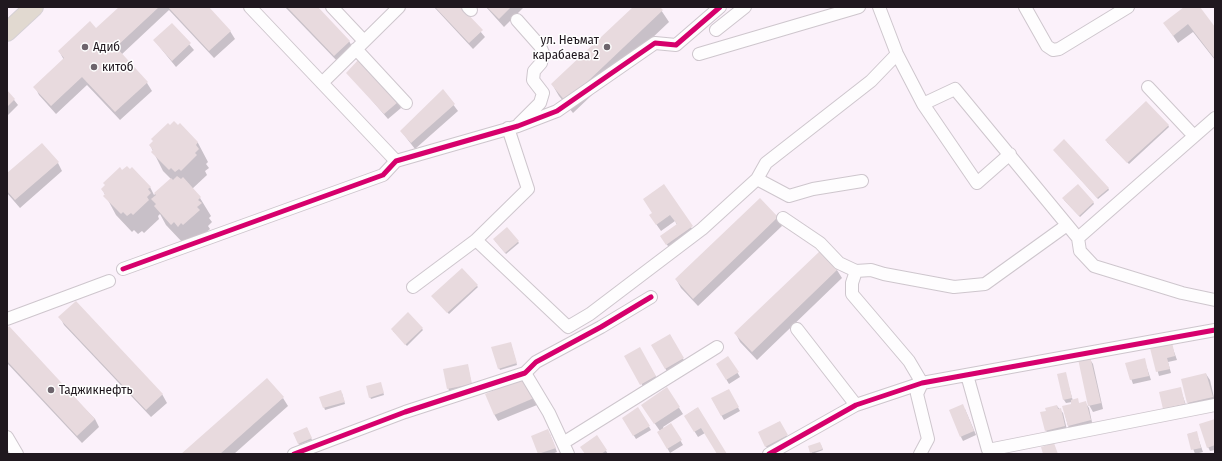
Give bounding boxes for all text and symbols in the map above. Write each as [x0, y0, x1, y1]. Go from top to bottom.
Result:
place label: ул. Неъмат карабаева 2 [533, 32, 599, 63]
place label: Адиб [93, 39, 120, 55]
marker: Адиб [80, 42, 90, 52]
marker: ул. Неъмат карабаева 2 [602, 42, 612, 52]
place label: китоб [102, 59, 134, 75]
marker: китоб [89, 62, 99, 72]
place label: Таджикнефть [59, 382, 133, 398]
marker: Таджикнефть [46, 385, 56, 395]

